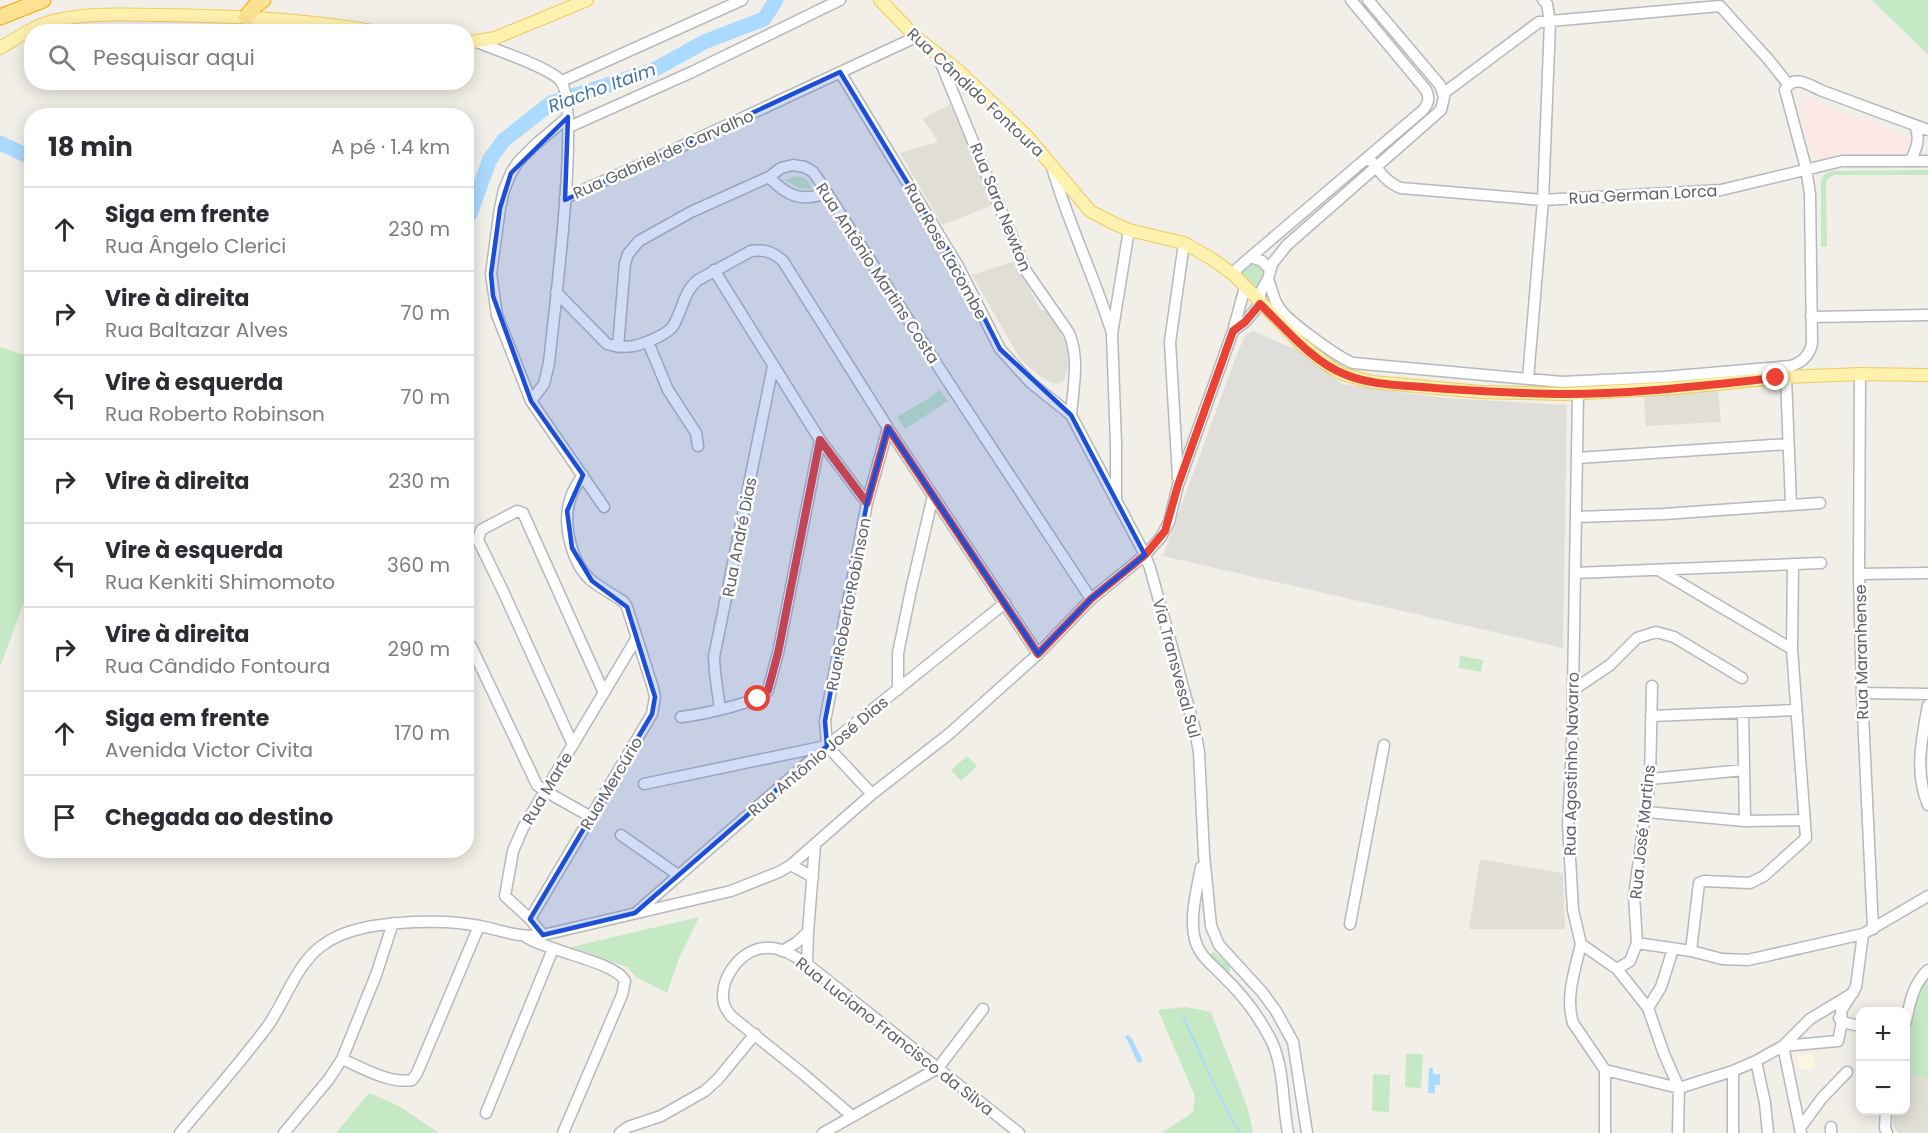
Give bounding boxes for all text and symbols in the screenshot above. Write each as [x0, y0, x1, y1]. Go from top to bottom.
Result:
street label: Rua Cândido Fontoura [902, 23, 1049, 162]
search box [24, 24, 474, 90]
icon: search [45, 41, 78, 74]
text: Pesquisar aqui [93, 42, 255, 73]
water label: Riacho Itaim [544, 56, 659, 119]
street label: Rua Gabriel de Carvalho [569, 104, 757, 205]
text: 18 min [48, 129, 133, 165]
text: A pé · 1.4 km [331, 133, 450, 161]
street label: Rua Sara Newton [964, 139, 1037, 275]
street label: Rua Antônio Martins Costa [810, 178, 945, 368]
street label: Rua Rose Lacombe [899, 179, 993, 324]
street label: Rua German Lorca [1568, 179, 1718, 210]
text: Siga em frente [105, 199, 269, 230]
icon: ahead [48, 213, 81, 246]
text: 230 m [388, 215, 450, 243]
text: Rua Ângelo Clerici [105, 232, 286, 260]
text: Vire à direita [105, 283, 250, 314]
icon: right [48, 297, 81, 330]
text: 70 m [401, 299, 450, 327]
text: Rua Baltazar Alves [105, 316, 288, 344]
route end [1762, 364, 1788, 390]
text: Vire à esquerda [105, 367, 283, 398]
icon: left [48, 381, 81, 414]
text: 70 m [401, 383, 450, 411]
text: Rua Roberto Robinson [105, 400, 325, 428]
icon: right [48, 465, 81, 498]
text: Vire à direita [105, 466, 250, 497]
text: 230 m [388, 467, 450, 495]
street label: Rua André Dias [717, 475, 762, 599]
street label: Rua Roberto Robinson [820, 516, 877, 693]
text: Vire à esquerda [105, 535, 283, 566]
icon: left [48, 549, 81, 582]
text: 360 m [387, 551, 450, 579]
text: Rua Kenkiti Shimomoto [105, 568, 335, 596]
street label: Rua Maranhense [1849, 584, 1874, 720]
street label: Via Transvesal Sul [1147, 596, 1206, 741]
text: Vire à direita [105, 619, 250, 650]
icon: right [48, 633, 81, 666]
text: 290 m [387, 635, 450, 663]
text: Rua Cândido Fontoura [105, 652, 330, 680]
street label: Rua Agostinho Navarro [1558, 672, 1585, 856]
route start [744, 685, 770, 711]
street label: Rua Antônio José Dias [743, 691, 893, 822]
text: Siga em frente [105, 703, 269, 734]
icon: ahead [48, 717, 81, 750]
text: 170 m [394, 719, 450, 747]
street label: Rua Mercúrio [575, 732, 648, 834]
text: Avenida Victor Civita [105, 736, 313, 764]
street label: Rua Marte [517, 747, 578, 829]
street label: Rua José Martins [1624, 764, 1661, 901]
icon: arrive [48, 801, 81, 834]
text: Chegada ao destino [105, 802, 333, 833]
street label: Rua Luciano Francisco da Silva [791, 952, 999, 1121]
map controls [1856, 1007, 1910, 1115]
button: + [1856, 1007, 1910, 1061]
button: − [1856, 1061, 1910, 1115]

